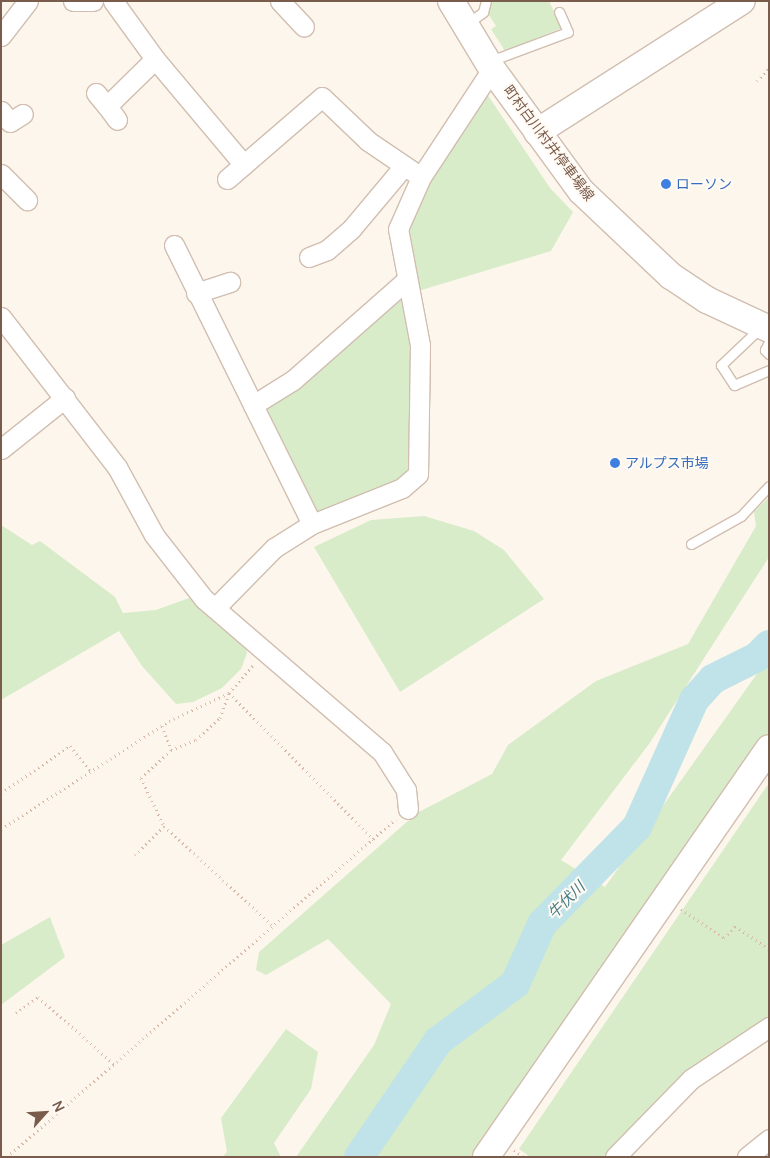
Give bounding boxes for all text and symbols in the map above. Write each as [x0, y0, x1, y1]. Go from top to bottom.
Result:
street label: 町村白川村井停車場線 [500, 82, 598, 204]
place label: ローソン [676, 176, 732, 192]
marker: ローソン [660, 178, 672, 190]
place label: アルプス市場 [625, 455, 709, 471]
marker: アルプス市場 [609, 457, 621, 469]
water label: 牛伏川 [544, 878, 588, 922]
north arrow [20, 1088, 70, 1138]
text: N [48, 1098, 70, 1115]

